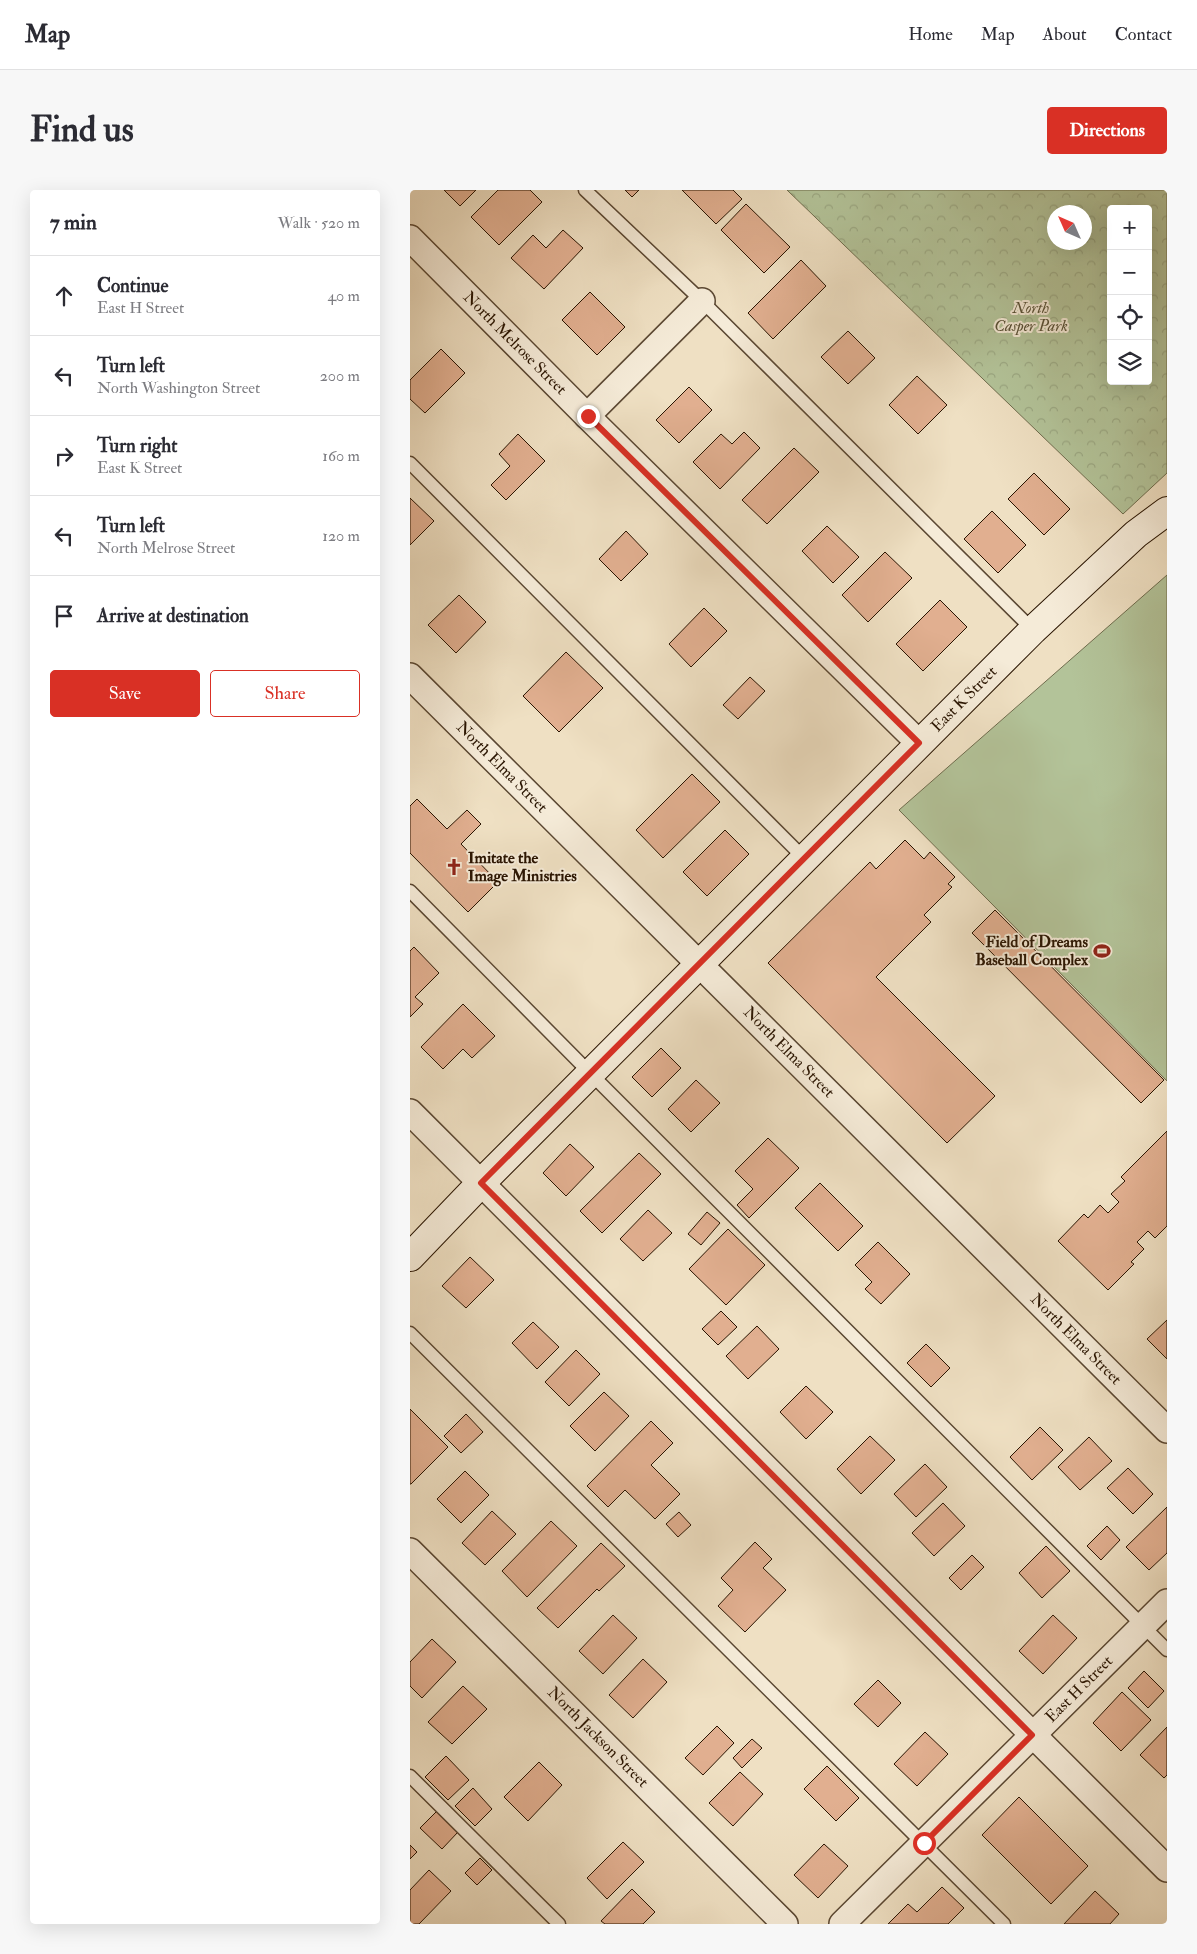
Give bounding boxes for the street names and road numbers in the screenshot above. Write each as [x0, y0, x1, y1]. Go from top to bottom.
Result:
street label: North Melrose Street [459, 287, 571, 399]
street label: East K Street [927, 662, 1001, 736]
street label: North Elma Street [452, 717, 552, 817]
street label: North Elma Street [739, 1002, 839, 1102]
street label: North Elma Street [1026, 1289, 1126, 1389]
street label: East H Street [1041, 1651, 1117, 1727]
street label: North Jackson Street [543, 1682, 653, 1792]

